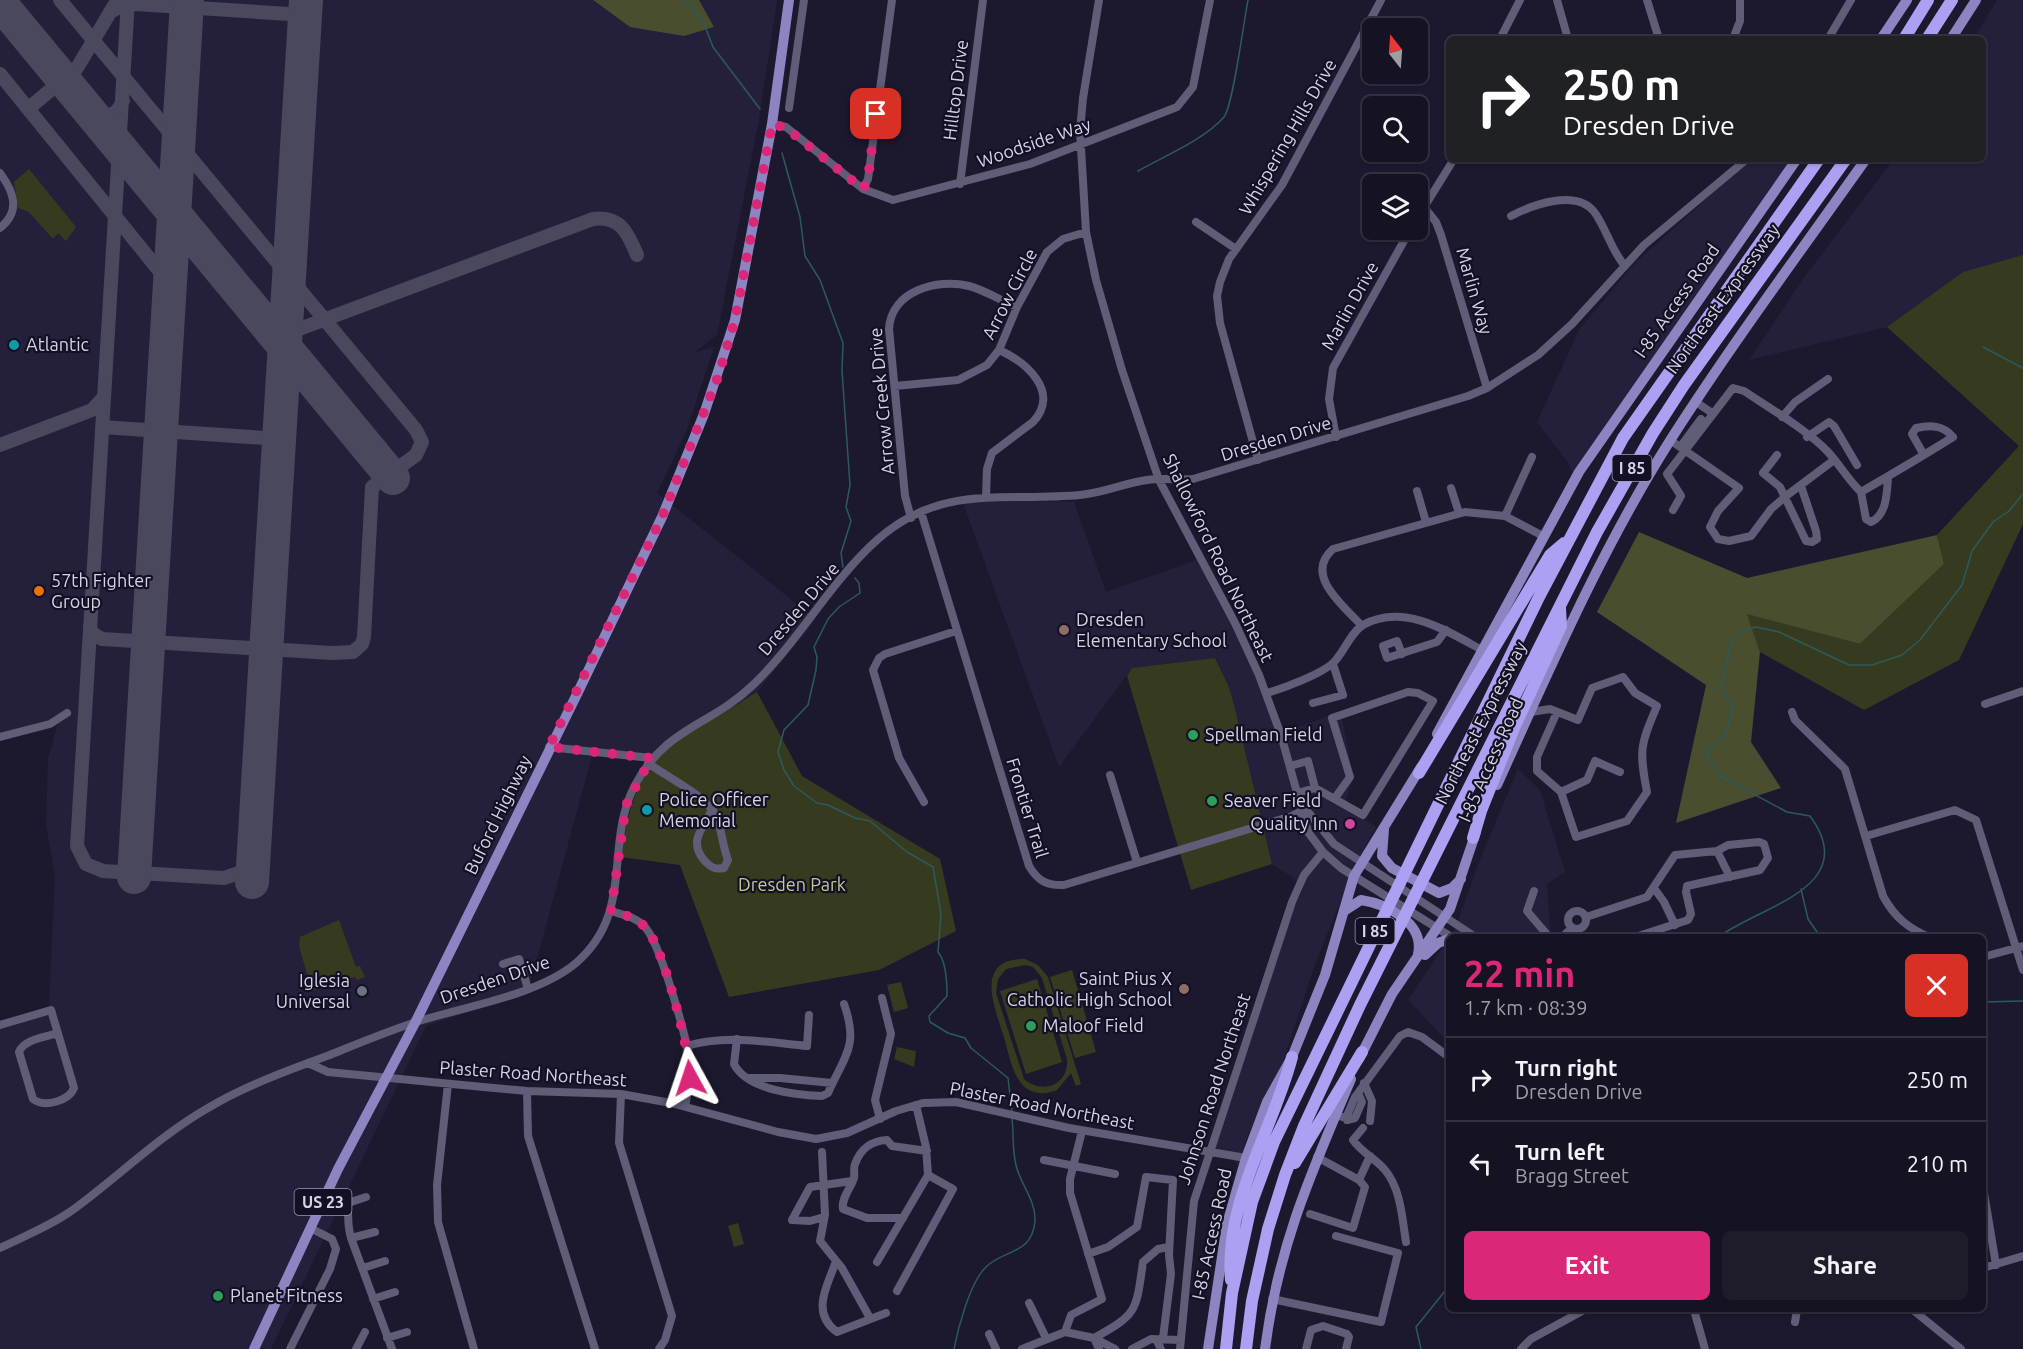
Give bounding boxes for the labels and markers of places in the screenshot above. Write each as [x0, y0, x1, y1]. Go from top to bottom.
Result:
pin [850, 88, 901, 139]
place label: Atlantic [26, 334, 89, 354]
marker: Atlantic [7, 338, 21, 352]
place label: 57th Fighter Group [51, 570, 151, 611]
marker: 57th Fighter Group [32, 584, 46, 598]
place label: Dresden Elementary School [1076, 609, 1227, 650]
marker: Dresden Elementary School [1057, 623, 1071, 637]
place label: Spellman Field [1205, 724, 1323, 744]
marker: Spellman Field [1186, 728, 1200, 742]
place label: Police Officer Memorial [659, 789, 769, 830]
place label: Seaver Field [1224, 790, 1321, 810]
marker: Seaver Field [1205, 794, 1219, 808]
marker: Police Officer Memorial [640, 803, 654, 817]
place label: Quality Inn [1250, 813, 1338, 834]
marker: Quality Inn [1343, 817, 1357, 831]
place label: Saint Pius X Catholic High School [1007, 968, 1172, 1009]
place label: Iglesia Universal [276, 970, 350, 1011]
marker: Saint Pius X Catholic High School [1177, 982, 1191, 996]
marker: Iglesia Universal [355, 984, 369, 998]
place label: Maloof Field [1043, 1015, 1144, 1035]
marker: Maloof Field [1024, 1019, 1038, 1033]
place label: Planet Fitness [230, 1285, 343, 1305]
marker: Planet Fitness [211, 1289, 225, 1303]

